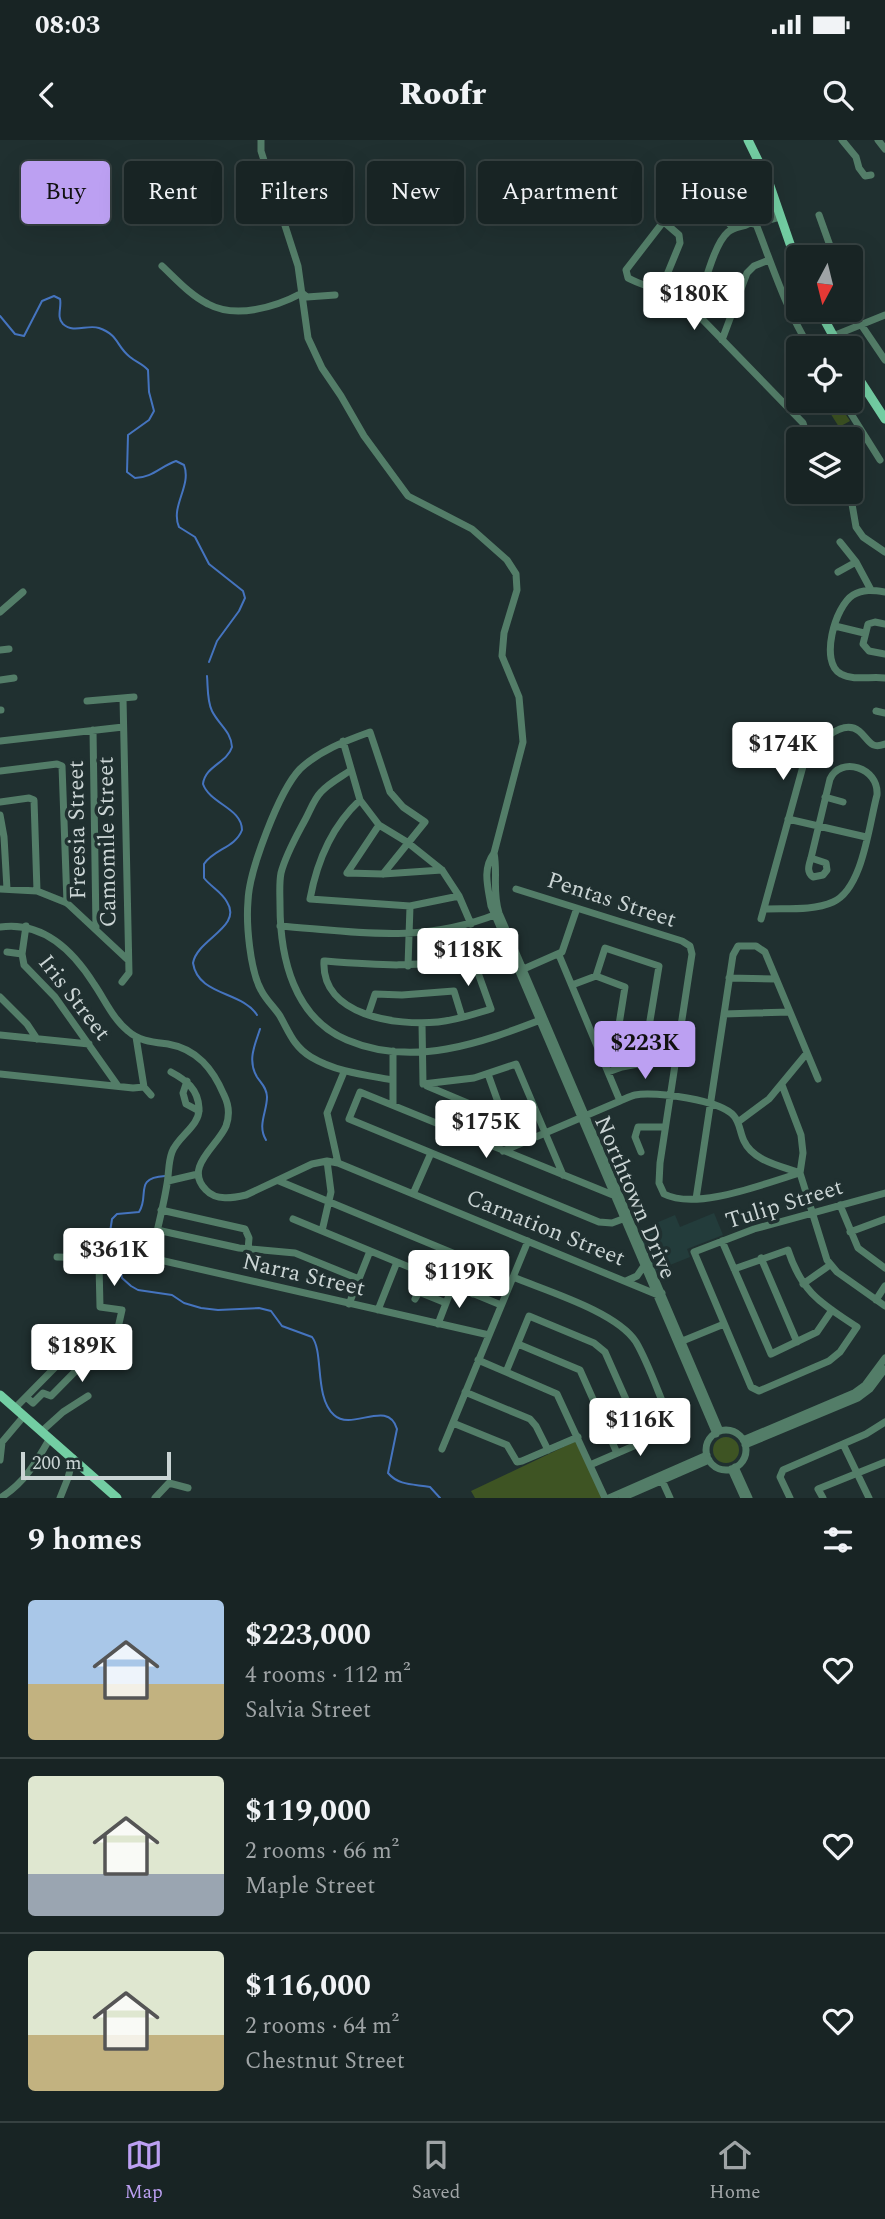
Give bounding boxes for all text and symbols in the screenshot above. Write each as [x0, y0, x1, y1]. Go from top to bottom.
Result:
text: 08:03 [35, 5, 100, 45]
text: Roofr [399, 70, 486, 119]
icon: back [28, 76, 66, 114]
icon: search [819, 76, 857, 114]
chip: Buy [21, 161, 110, 224]
chip: Rent [124, 161, 222, 224]
chip: Filters [236, 161, 353, 224]
chip: New [367, 161, 464, 224]
chip: Apartment [478, 161, 642, 224]
chip: House [656, 161, 772, 224]
north arrow [786, 245, 863, 322]
map controls [786, 245, 863, 504]
pin: $180K [645, 272, 743, 332]
text: $180K [659, 277, 729, 312]
button: locate [786, 336, 863, 413]
button: layers [786, 427, 863, 504]
pin: $174K [734, 722, 832, 782]
text: $174K [748, 727, 818, 762]
street label: Camomile Street [89, 756, 126, 928]
street label: Freesia Street [59, 760, 96, 900]
street label: Pentas Street [542, 863, 681, 938]
pin: $118K [419, 928, 517, 988]
text: $118K [433, 933, 503, 968]
street label: Iris Street [29, 947, 119, 1049]
pin: $223K [596, 1021, 694, 1081]
text: $223K [610, 1026, 680, 1061]
pin: $175K [437, 1100, 535, 1160]
text: $175K [451, 1105, 521, 1140]
street label: Northtown Drive [584, 1110, 685, 1285]
street label: Tulip Street [721, 1170, 848, 1239]
street label: Carnation Street [461, 1181, 630, 1276]
pin: $361K [65, 1228, 163, 1288]
text: $361K [79, 1233, 149, 1268]
street label: Narra Street [239, 1244, 369, 1307]
pin: $119K [410, 1250, 508, 1310]
text: $119K [424, 1255, 494, 1290]
pin: $189K [33, 1324, 131, 1384]
text: $189K [47, 1329, 117, 1364]
pin: $116K [591, 1398, 689, 1458]
text: $116K [605, 1403, 675, 1438]
scale bar [21, 1449, 172, 1481]
text: 200 m [32, 1449, 82, 1478]
text: 9 homes [28, 1517, 142, 1563]
icon: filters [819, 1521, 857, 1559]
text: $223,000 [245, 1612, 371, 1658]
icon: home [84, 1628, 168, 1712]
icon: heart [819, 1651, 857, 1689]
text: 4 rooms · 112 m² [245, 1658, 411, 1693]
text: Salvia Street [245, 1693, 371, 1728]
text: $119,000 [245, 1788, 371, 1834]
icon: home [84, 1804, 168, 1888]
icon: heart [819, 1827, 857, 1865]
text: 2 rooms · 66 m² [245, 1834, 399, 1869]
text: Maple Street [245, 1869, 375, 1904]
text: $116,000 [245, 1963, 371, 2009]
icon: home [84, 1979, 168, 2063]
icon: heart [819, 2002, 857, 2040]
text: 2 rooms · 64 m² [245, 2009, 399, 2044]
text: Chestnut Street [245, 2044, 405, 2079]
tab: Map [124, 2136, 163, 2207]
tab: Saved [412, 2136, 460, 2207]
tab: Home [709, 2136, 761, 2207]

